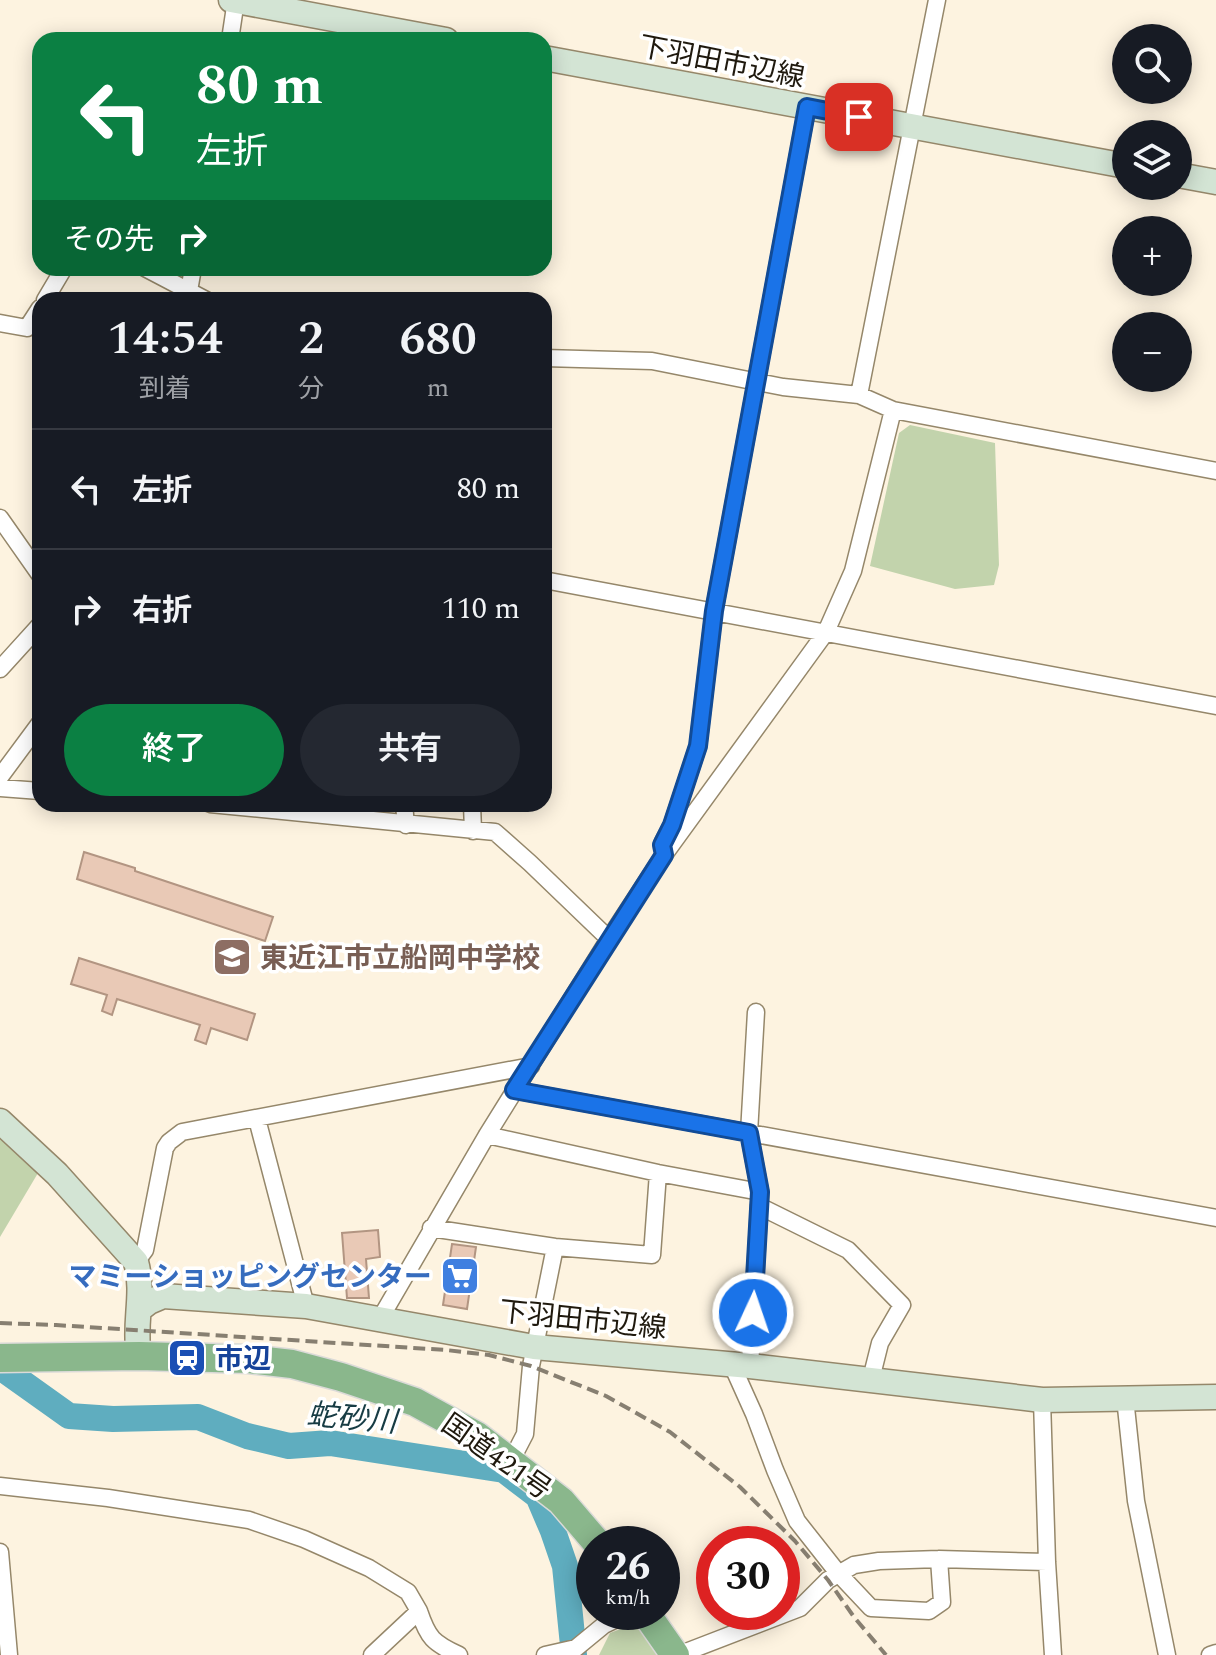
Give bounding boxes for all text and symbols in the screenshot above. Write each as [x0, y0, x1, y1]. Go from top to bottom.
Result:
map controls [1112, 24, 1192, 392]
button: search [1112, 24, 1192, 104]
street label: 下羽田市辺線 [635, 25, 808, 100]
text: 80 m [196, 44, 323, 129]
icon: left [64, 64, 168, 168]
pin [825, 83, 893, 151]
icon: arrive [837, 95, 881, 139]
button: layers [1112, 120, 1192, 200]
text: 左折 [196, 125, 268, 180]
icon: right [170, 216, 214, 260]
button: + [1112, 216, 1192, 296]
text: その先 [64, 217, 154, 263]
text: 14:54 [107, 302, 223, 375]
text: 2 [298, 302, 324, 375]
text: 680 [399, 303, 477, 376]
button: − [1112, 312, 1192, 392]
text: m [427, 368, 449, 408]
text: 到着 [139, 369, 191, 409]
text: 分 [298, 369, 324, 409]
text: 80 m [457, 466, 520, 512]
icon: left [64, 467, 108, 511]
text: 左折 [132, 468, 192, 514]
text: 110 m [442, 586, 520, 632]
icon: right [64, 587, 108, 631]
text: 右折 [132, 588, 192, 634]
button: 終了 [64, 704, 284, 796]
button: 共有 [300, 704, 520, 796]
school or university icon: 東近江市立船岡中学校 [211, 936, 253, 978]
place label: 東近江市立船岡中学校 [260, 937, 540, 980]
supermarket icon: マミーショッピングセンター [439, 1255, 481, 1297]
place label: マミーショッピングセンター [69, 1256, 432, 1299]
position arrow [711, 1271, 795, 1355]
street label: 下羽田市辺線 [497, 1290, 669, 1351]
station icon: 市辺 [166, 1337, 208, 1379]
place label: 市辺 [215, 1338, 271, 1381]
water label: 蛇砂川 [305, 1392, 402, 1446]
street label: 国道421号 [432, 1403, 560, 1511]
speed limit sign: 30 [696, 1526, 800, 1630]
text: 26 [606, 1537, 650, 1598]
text: km/h [606, 1583, 651, 1613]

